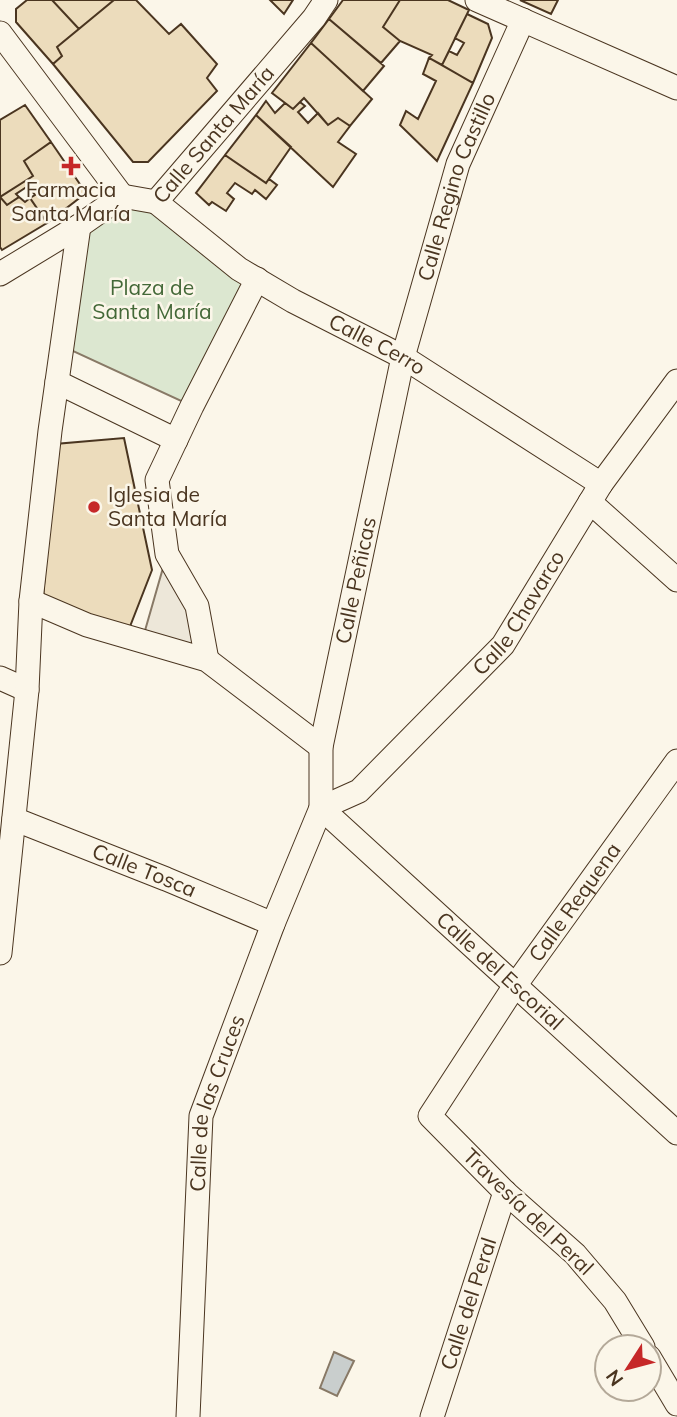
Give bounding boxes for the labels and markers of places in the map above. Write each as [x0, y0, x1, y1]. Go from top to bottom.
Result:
marker: Farmacia Santa María [63, 158, 79, 174]
place label: Farmacia Santa María [11, 176, 131, 226]
place label: Iglesia de Santa María [108, 481, 227, 531]
marker: Iglesia de Santa María [86, 499, 102, 515]

